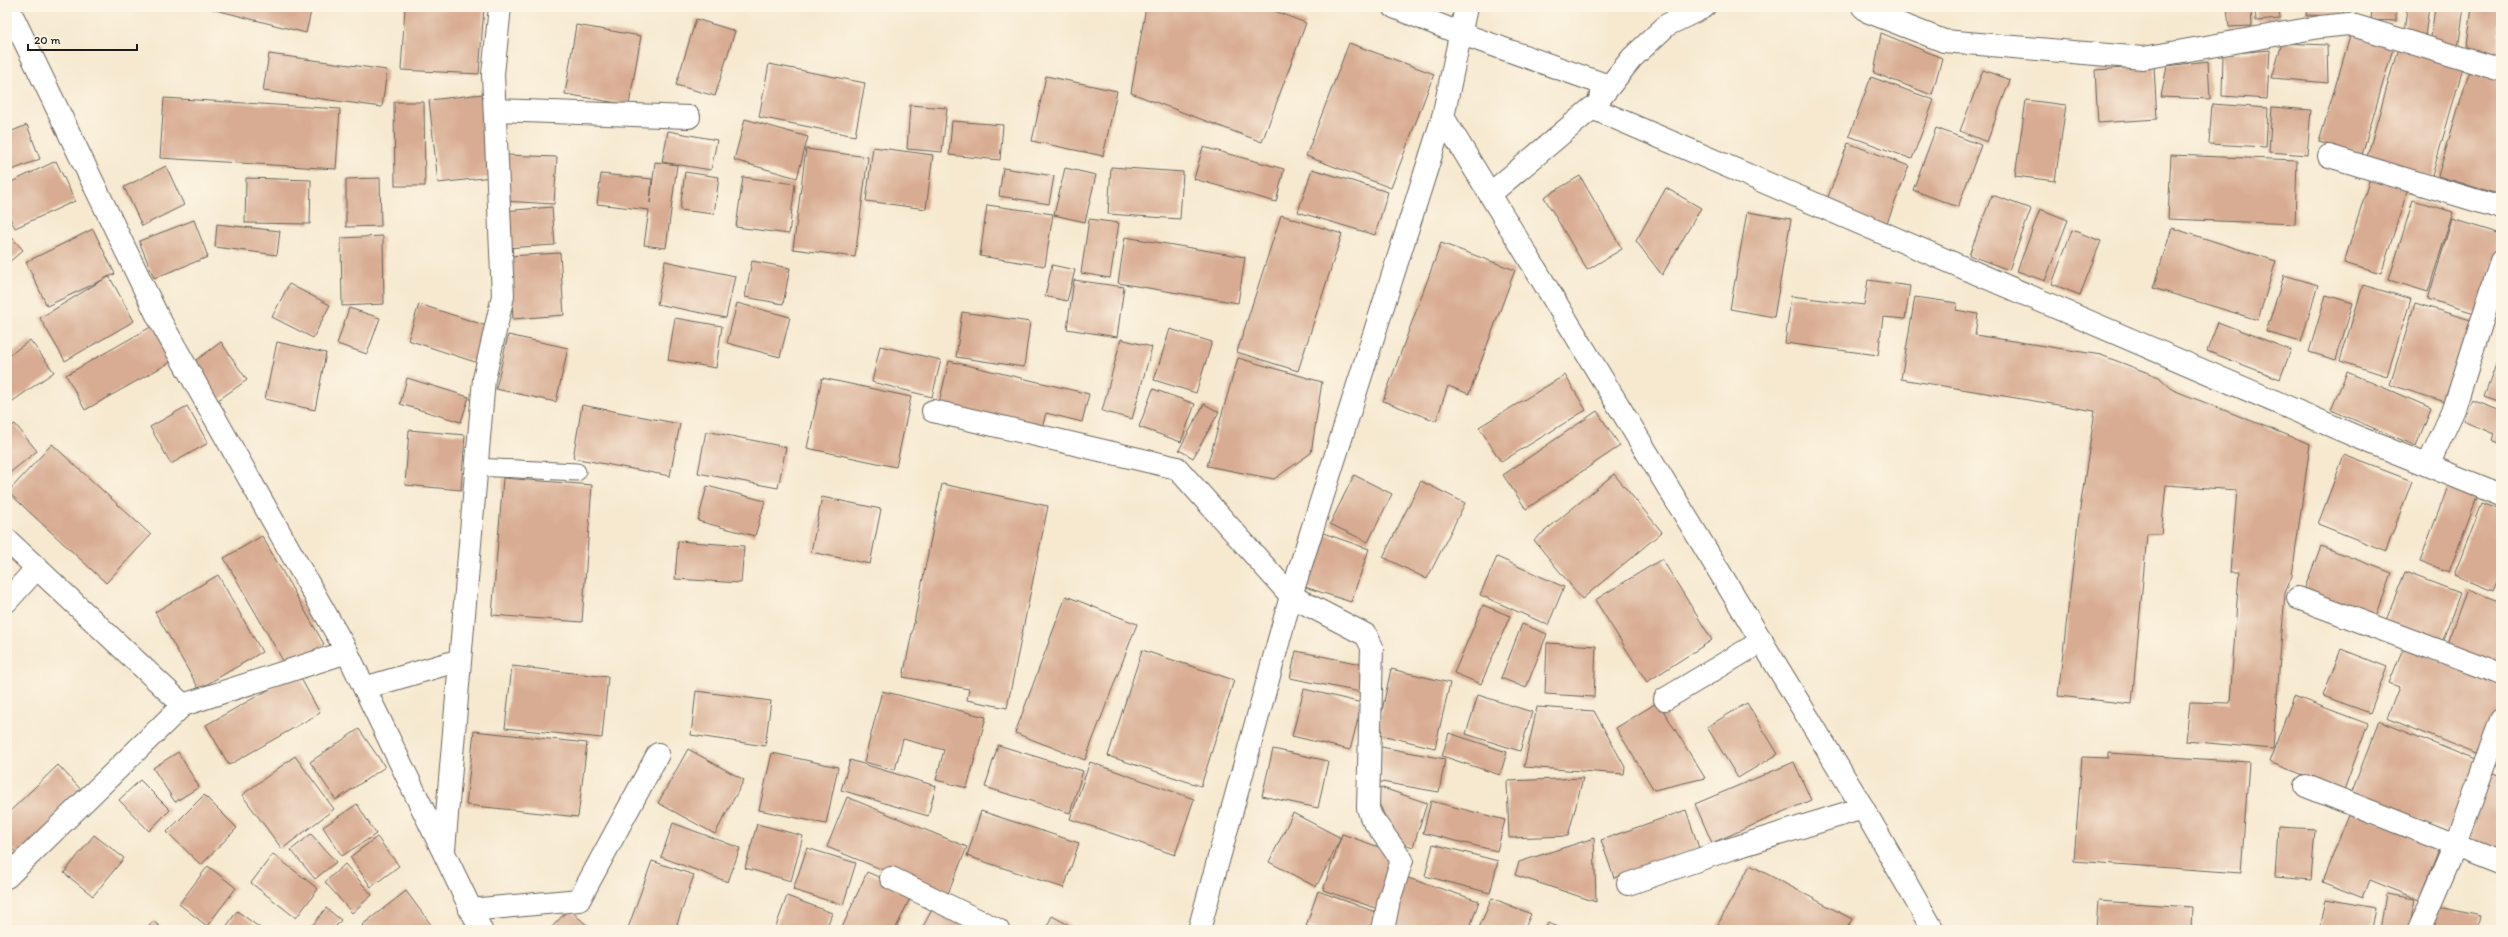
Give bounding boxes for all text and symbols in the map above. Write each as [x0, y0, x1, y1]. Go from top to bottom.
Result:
scale bar [28, 26, 137, 52]
text: 20 m [34, 33, 61, 47]

